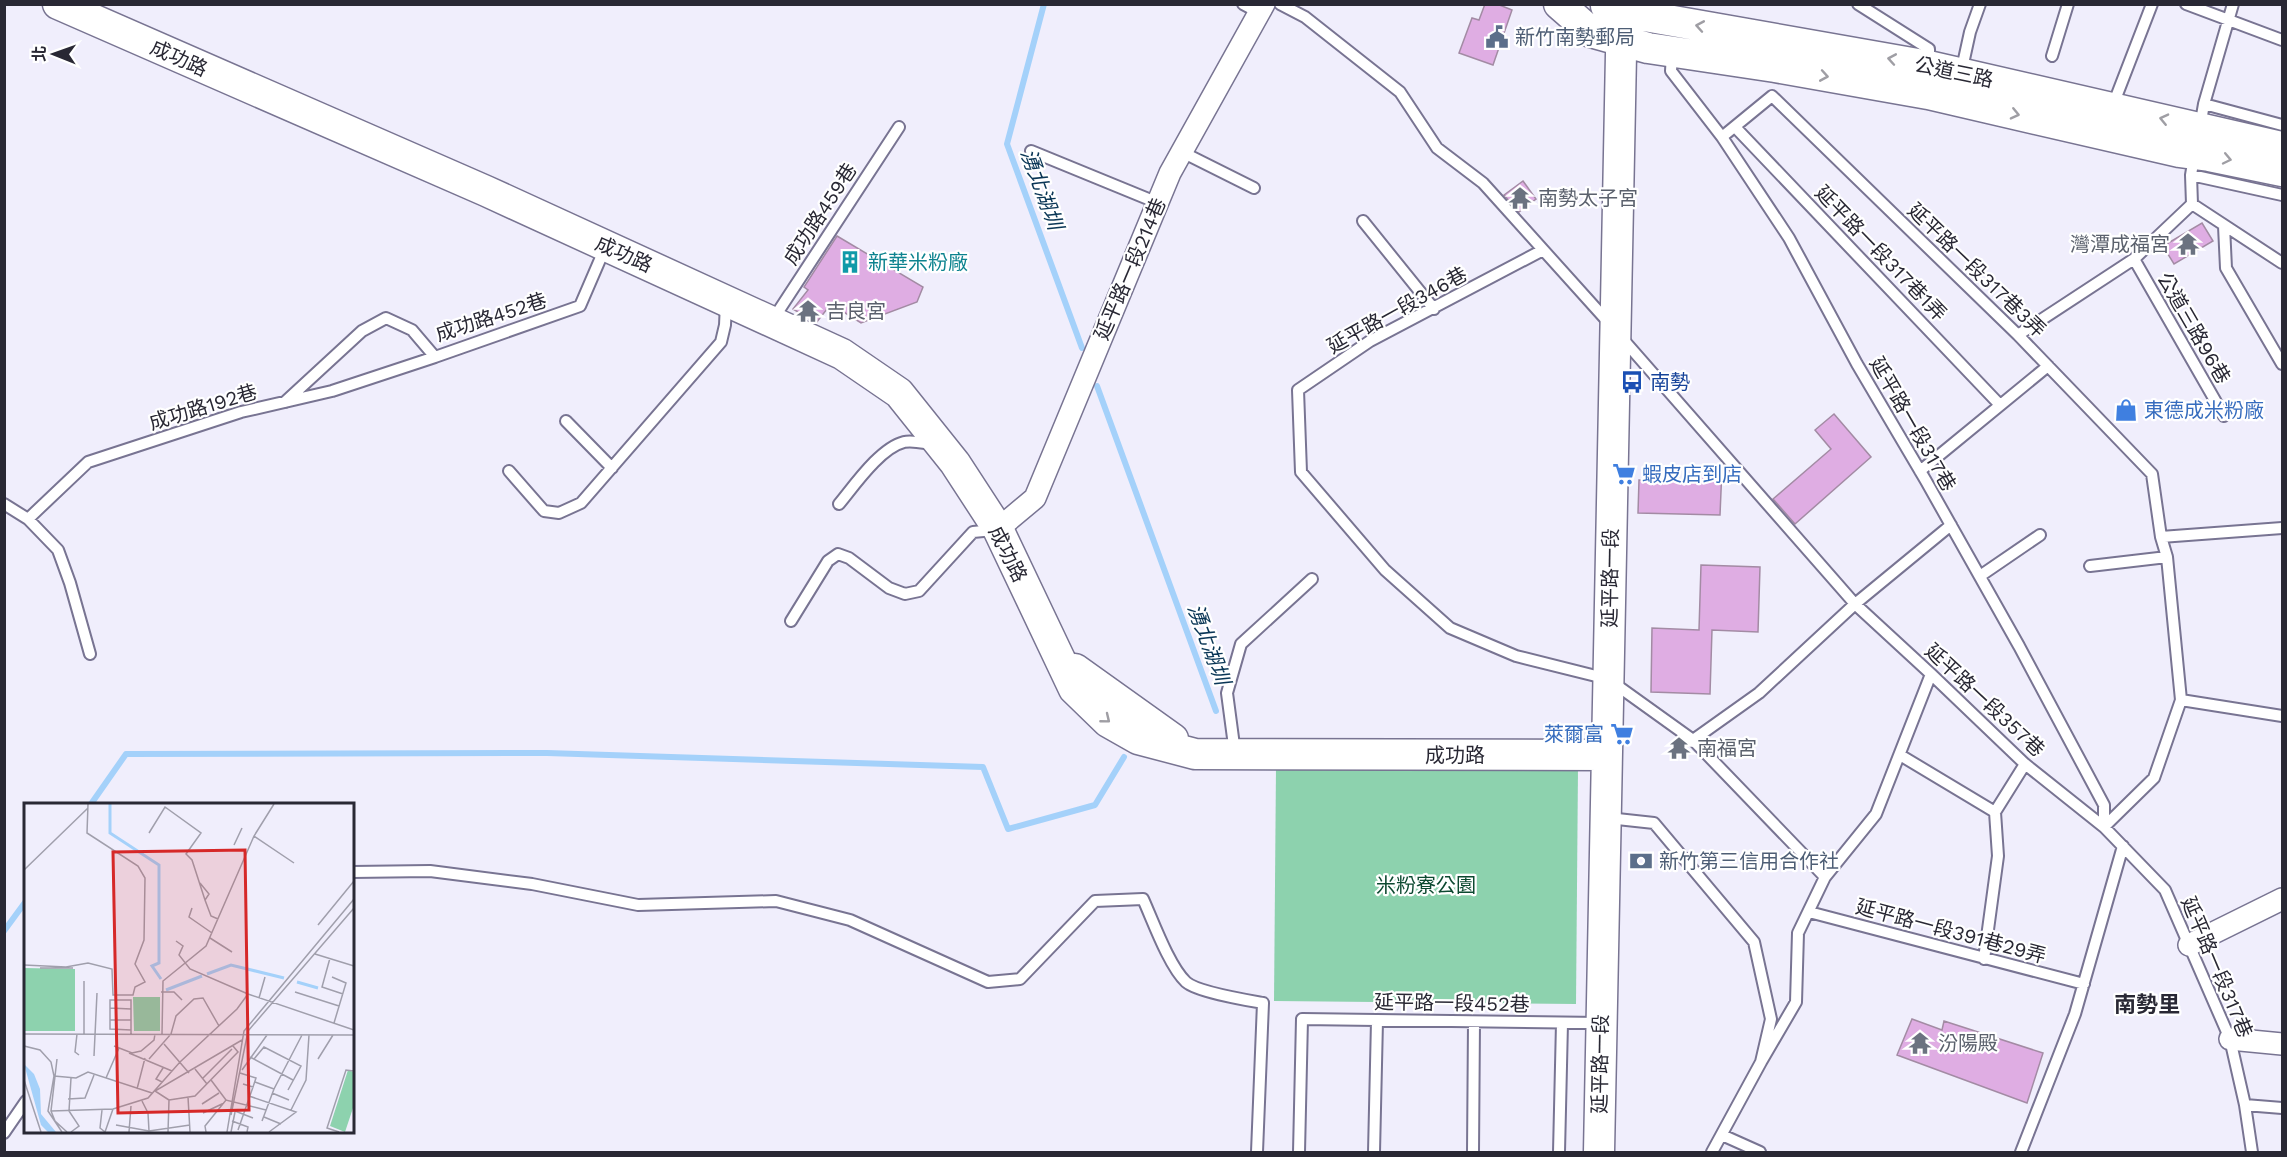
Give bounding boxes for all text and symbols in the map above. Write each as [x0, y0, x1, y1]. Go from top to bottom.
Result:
one-way arrow [1695, 20, 1705, 33]
north arrow [24, 24, 84, 84]
public building icon: 新竹南勢郵局 [1484, 24, 1510, 50]
place label: 新竹南勢郵局 [1515, 25, 1635, 49]
street label: 成功路 [147, 35, 211, 81]
text: 北 [30, 46, 49, 62]
street label: 公道三路 [1912, 52, 1996, 92]
one-way arrow [1887, 54, 1897, 66]
one-way arrow [1819, 69, 1829, 82]
one-way arrow [2010, 107, 2020, 120]
one-way arrow [2160, 114, 2170, 127]
water label: 湧北湖圳 [1016, 145, 1069, 236]
one-way arrow [2221, 152, 2231, 165]
street label: 成功路459巷 [778, 159, 862, 269]
street label: 延平路一段317巷1弄 [1810, 180, 1952, 326]
temple icon: 南勢太子宮 [1507, 185, 1533, 211]
place label: 南勢太子宮 [1538, 186, 1638, 210]
street label: 延平路一段214巷 [1089, 194, 1171, 344]
street label: 延平路一段317巷3弄 [1903, 198, 2051, 342]
street label: 成功路 [592, 231, 656, 277]
temple icon: 灣潭成福宮 [2175, 231, 2201, 257]
place label: 灣潭成福宮 [2070, 232, 2170, 256]
building icon: 新華米粉廠 [837, 249, 863, 275]
place label: 新華米粉廠 [868, 250, 968, 274]
street label: 延平路一段346巷 [1323, 262, 1471, 358]
street label: 公道三路96巷 [2152, 268, 2236, 388]
street label: 成功路452巷 [432, 288, 550, 346]
temple icon: 吉良宮 [795, 298, 821, 324]
place label: 吉良宮 [826, 299, 886, 323]
street label: 延平路一段317巷 [1865, 353, 1961, 495]
bus stop icon: 南勢 [1619, 369, 1645, 395]
place label: 南勢 [1650, 370, 1690, 394]
street label: 成功路192巷 [146, 379, 260, 435]
shop icon: 東德成米粉廠 [2113, 397, 2139, 423]
place label: 東德成米粉廠 [2144, 398, 2264, 422]
supermarket icon: 蝦皮店到店 [1611, 461, 1637, 487]
place label: 蝦皮店到店 [1642, 462, 1742, 486]
street label: 成功路 [984, 522, 1032, 586]
street label: 延平路一段 [1597, 528, 1623, 628]
water label: 湧北湖圳 [1183, 600, 1236, 691]
street label: 延平路一段357巷 [1920, 639, 2050, 761]
one-way arrow [1099, 711, 1110, 722]
supermarket icon: 萊爾富 [1609, 721, 1635, 747]
place label: 萊爾富 [1544, 722, 1604, 746]
temple icon: 南福宮 [1666, 735, 1692, 761]
place label: 南福宮 [1697, 736, 1757, 760]
street label: 成功路 [1425, 743, 1485, 767]
inset map [24, 803, 354, 1133]
bank icon: 新竹第三信用合作社 [1628, 848, 1654, 874]
place label: 新竹第三信用合作社 [1659, 849, 1839, 873]
park label: 米粉寮公園 [1376, 873, 1476, 897]
street label: 延平路一段317巷 [2177, 893, 2257, 1041]
street label: 延平路一段391巷29弄 [1853, 894, 2049, 968]
street label: 延平路一段452巷 [1374, 990, 1530, 1016]
district label: 南勢里 [2114, 992, 2180, 1017]
street label: 延平路一段 [1587, 1014, 1613, 1114]
temple icon: 汾陽殿 [1907, 1030, 1933, 1056]
place label: 汾陽殿 [1938, 1031, 1998, 1055]

